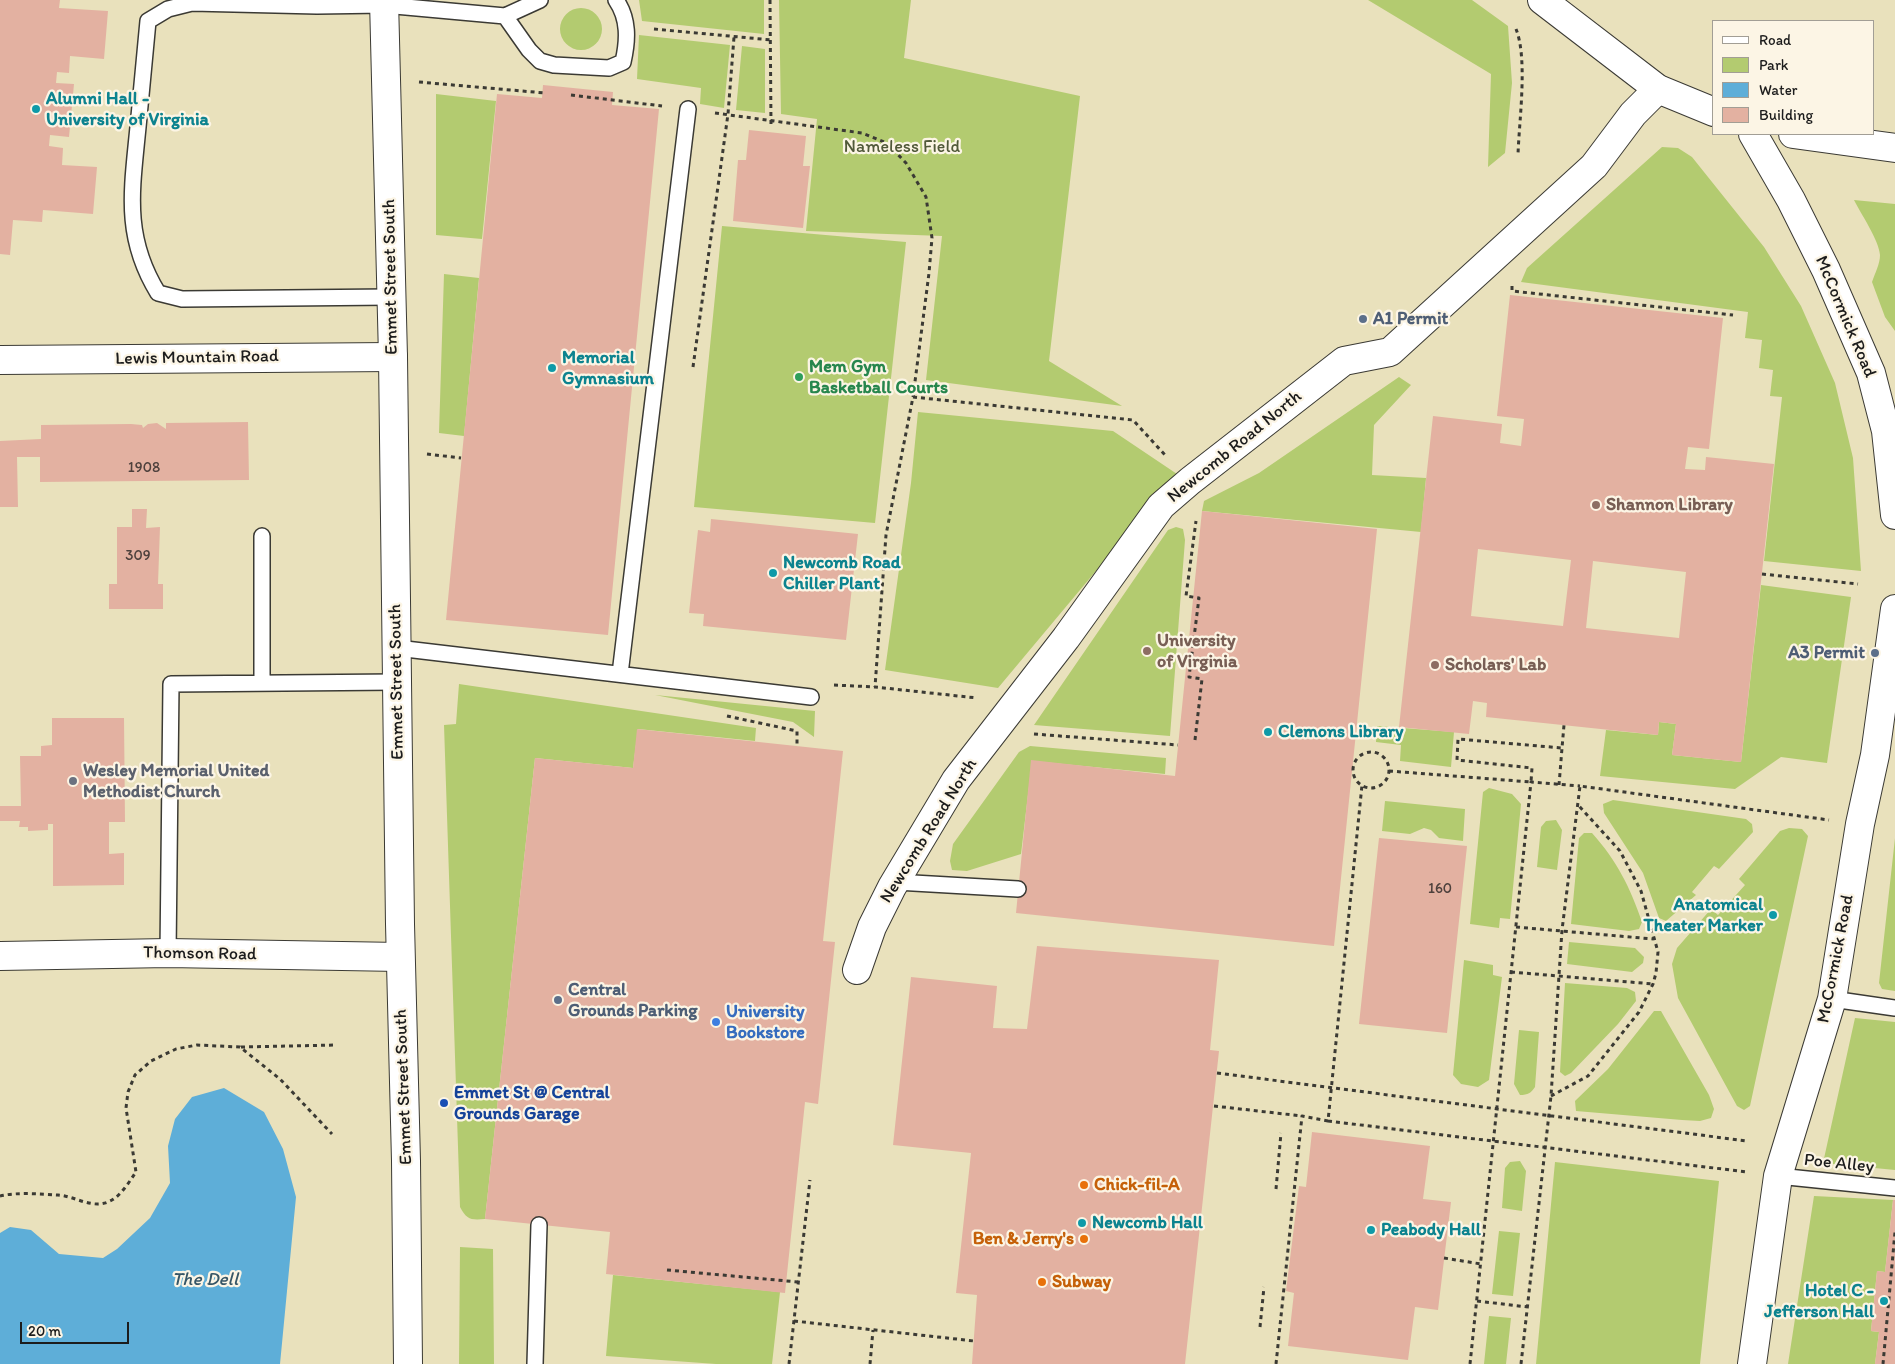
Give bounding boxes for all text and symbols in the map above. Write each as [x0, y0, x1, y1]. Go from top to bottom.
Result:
legend [1712, 20, 1875, 135]
text: Road [1759, 31, 1791, 49]
text: Park [1759, 56, 1789, 74]
text: Water [1759, 81, 1797, 99]
place label: Alumni Hall - University of Virginia [46, 88, 209, 130]
marker: Alumni Hall - University of Virginia [30, 103, 42, 115]
text: Building [1759, 106, 1813, 124]
park label: Nameless Field [844, 136, 960, 158]
street label: Emmet Street South [379, 199, 403, 355]
street label: McCormick Road [1810, 253, 1880, 381]
place label: A1 Permit [1373, 308, 1448, 330]
marker: A1 Permit [1357, 313, 1369, 325]
street label: Lewis Mountain Road [115, 346, 279, 370]
place label: Memorial Gymnasium [562, 347, 654, 389]
place label: Mem Gym Basketball Courts [809, 356, 948, 398]
marker: Memorial Gymnasium [546, 362, 558, 374]
marker: Mem Gym Basketball Courts [793, 371, 805, 383]
street label: Newcomb Road North [1163, 386, 1307, 508]
house number: 1908 [128, 459, 160, 477]
place label: Shannon Library [1606, 494, 1733, 516]
marker: Shannon Library [1590, 499, 1602, 511]
house number: 309 [125, 547, 151, 565]
place label: Newcomb Road Chiller Plant [783, 552, 901, 594]
marker: Newcomb Road Chiller Plant [767, 567, 779, 579]
street label: Emmet Street South [385, 604, 409, 760]
place label: University of Virginia [1157, 630, 1237, 672]
place label: A3 Permit [1788, 642, 1865, 664]
marker: University of Virginia [1141, 645, 1153, 657]
marker: A3 Permit [1869, 647, 1881, 659]
place label: Scholars' Lab [1445, 654, 1546, 676]
marker: Scholars' Lab [1429, 659, 1441, 671]
place label: Clemons Library [1278, 721, 1403, 743]
marker: Clemons Library [1262, 726, 1274, 738]
street label: Newcomb Road North [876, 755, 982, 907]
place label: Wesley Memorial United Methodist Church [83, 760, 269, 802]
marker: Wesley Memorial United Methodist Church [67, 775, 79, 787]
house number: 160 [1428, 880, 1452, 898]
street label: McCormick Road [1813, 893, 1859, 1025]
place label: Anatomical Theater Marker [1644, 894, 1763, 936]
marker: Anatomical Theater Marker [1767, 909, 1779, 921]
street label: Thomson Road [143, 942, 257, 966]
place label: Central Grounds Parking [568, 979, 698, 1022]
marker: Central Grounds Parking [552, 994, 564, 1006]
place label: University Bookstore [726, 1001, 805, 1044]
street label: Emmet Street South [390, 1009, 418, 1165]
marker: University Bookstore [710, 1016, 722, 1028]
place label: Emmet St @ Central Grounds Garage [454, 1082, 610, 1124]
marker: Emmet St @ Central Grounds Garage [438, 1097, 450, 1109]
street label: Poe Alley [1803, 1150, 1875, 1178]
place label: Chick-fil-A [1094, 1174, 1180, 1196]
marker: Chick-fil-A [1078, 1179, 1090, 1191]
place label: Newcomb Hall [1092, 1212, 1203, 1234]
marker: Newcomb Hall [1076, 1217, 1088, 1229]
place label: Peabody Hall [1381, 1219, 1481, 1241]
marker: Peabody Hall [1365, 1224, 1377, 1236]
place label: Ben & Jerry's [973, 1228, 1074, 1250]
marker: Ben & Jerry's [1078, 1233, 1090, 1245]
water label: The Dell [172, 1269, 238, 1291]
place label: Subway [1052, 1271, 1111, 1293]
marker: Subway [1036, 1276, 1048, 1288]
place label: Hotel C - Jefferson Hall [1764, 1280, 1874, 1322]
marker: Hotel C - Jefferson Hall [1878, 1295, 1890, 1307]
scale bar [22, 1312, 131, 1344]
text: 20 m [28, 1322, 61, 1340]

